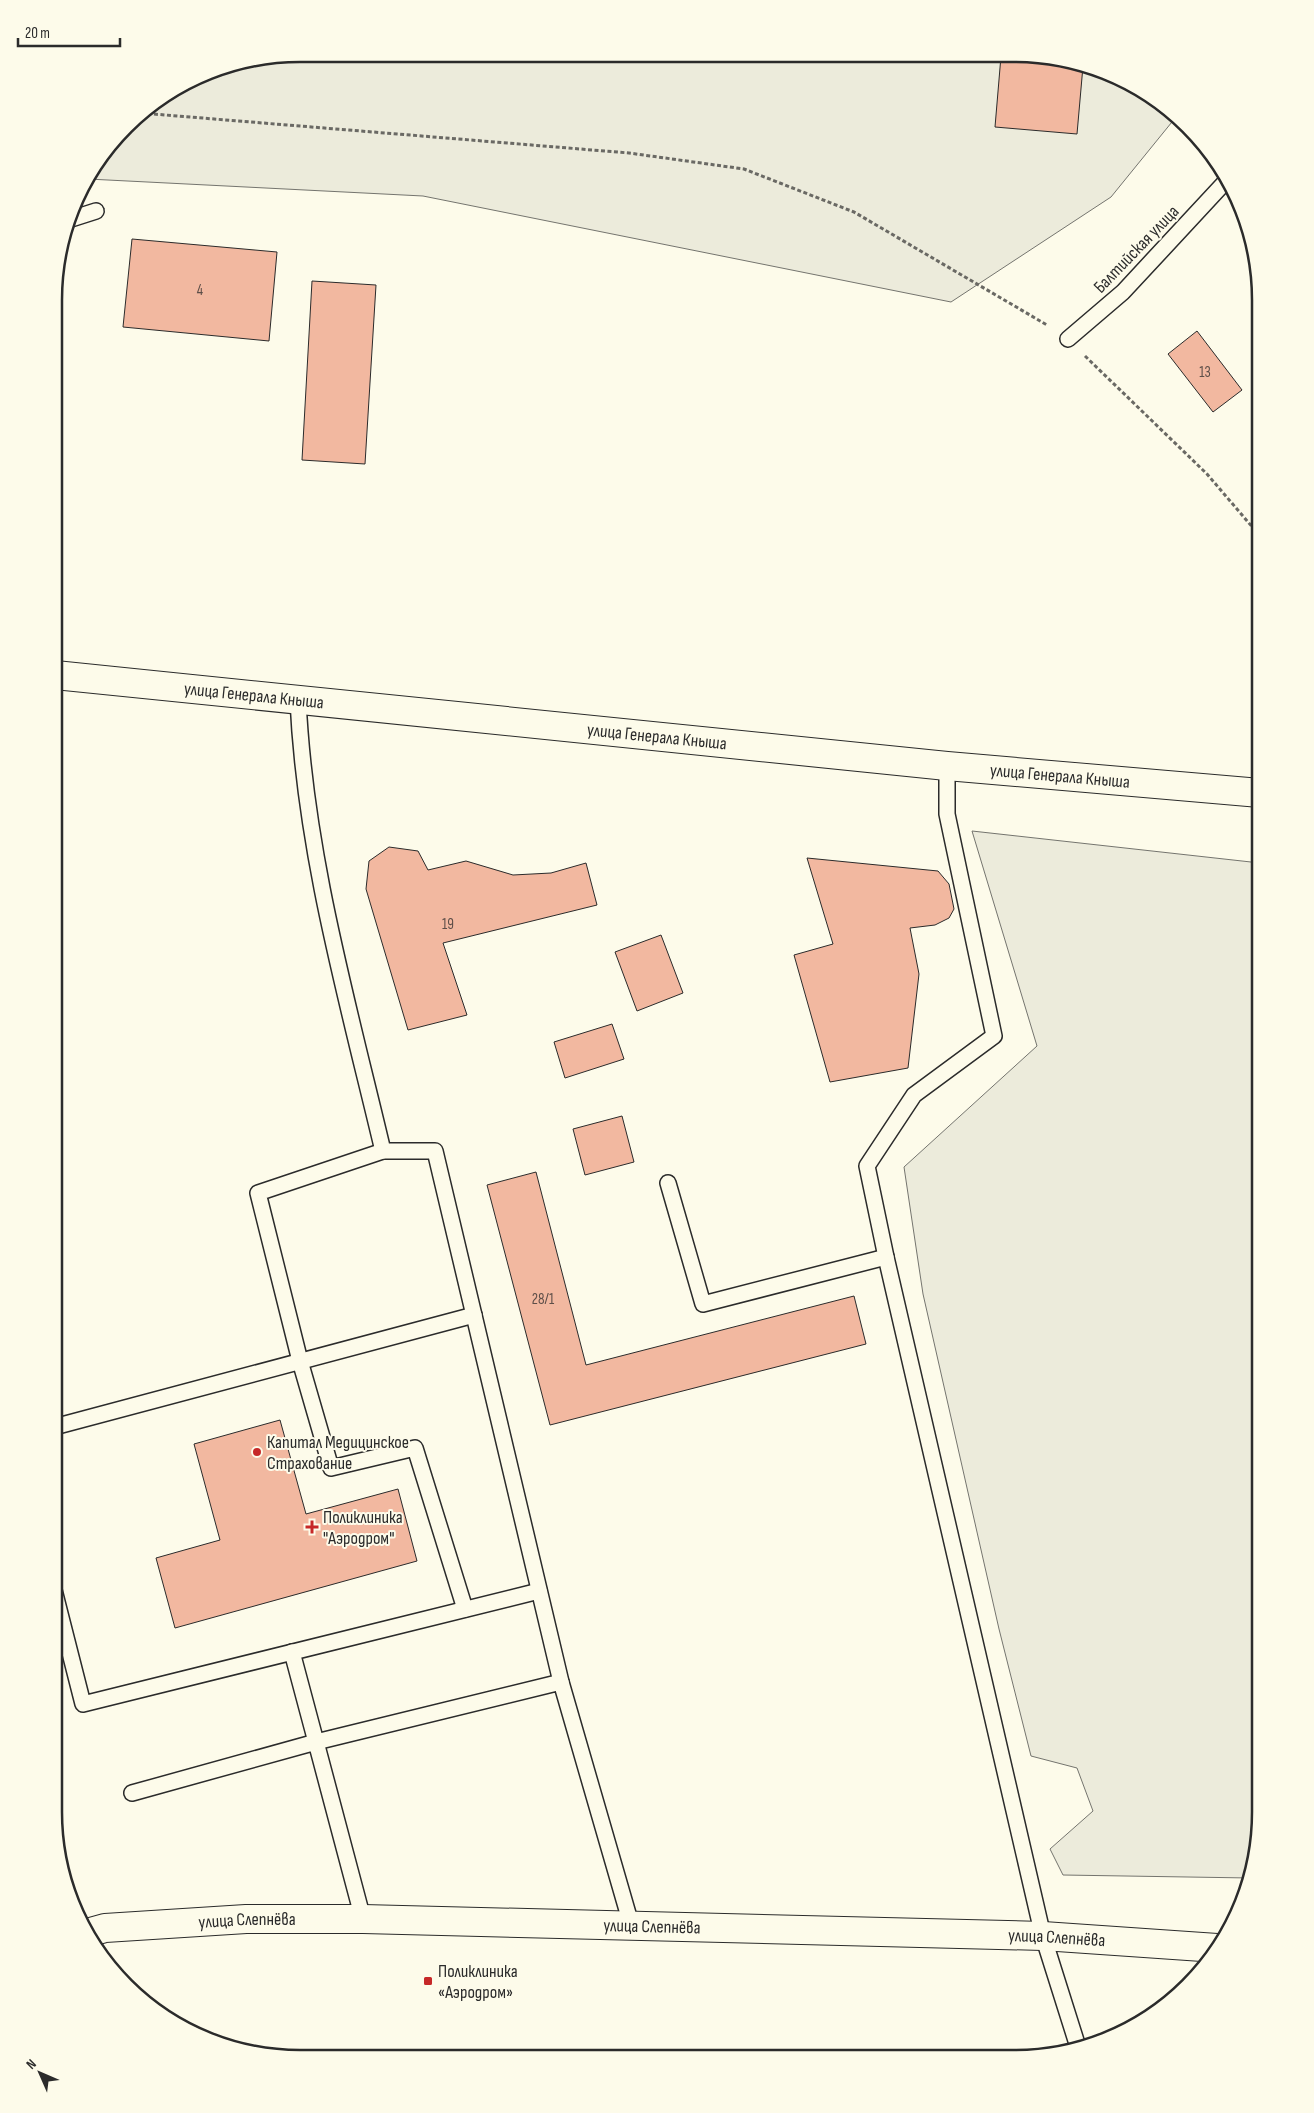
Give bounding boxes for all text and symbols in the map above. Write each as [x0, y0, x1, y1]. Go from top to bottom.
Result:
scale bar [18, 15, 120, 47]
text: 20 m [25, 24, 50, 43]
street label: Балтийская улица [1089, 201, 1183, 297]
house number: 4 [197, 281, 203, 300]
house number: 13 [1199, 363, 1211, 382]
street label: улица Генерала Кныша [183, 678, 325, 713]
street label: улица Генерала Кныша [586, 719, 728, 754]
street label: улица Генерала Кныша [989, 760, 1131, 793]
house number: 19 [442, 915, 454, 934]
house number: 28/1 [532, 1290, 555, 1309]
place label: Капитал Медицинское Страхование [267, 1432, 409, 1474]
marker: Капитал Медицинское Страхование [251, 1446, 263, 1458]
place label: Поликлиника "Аэродром" [323, 1507, 403, 1549]
marker: Поликлиника "Аэродром" [305, 1520, 319, 1534]
street label: улица Слепнёва [198, 1909, 296, 1933]
street label: улица Слепнёва [603, 1915, 701, 1938]
street label: улица Слепнёва [1008, 1925, 1106, 1951]
place label: Поликлиника «Аэродром» [438, 1961, 518, 2003]
marker: Поликлиника «Аэродром» [422, 1975, 434, 1987]
north arrow [15, 2048, 65, 2098]
text: N [23, 2056, 40, 2073]

